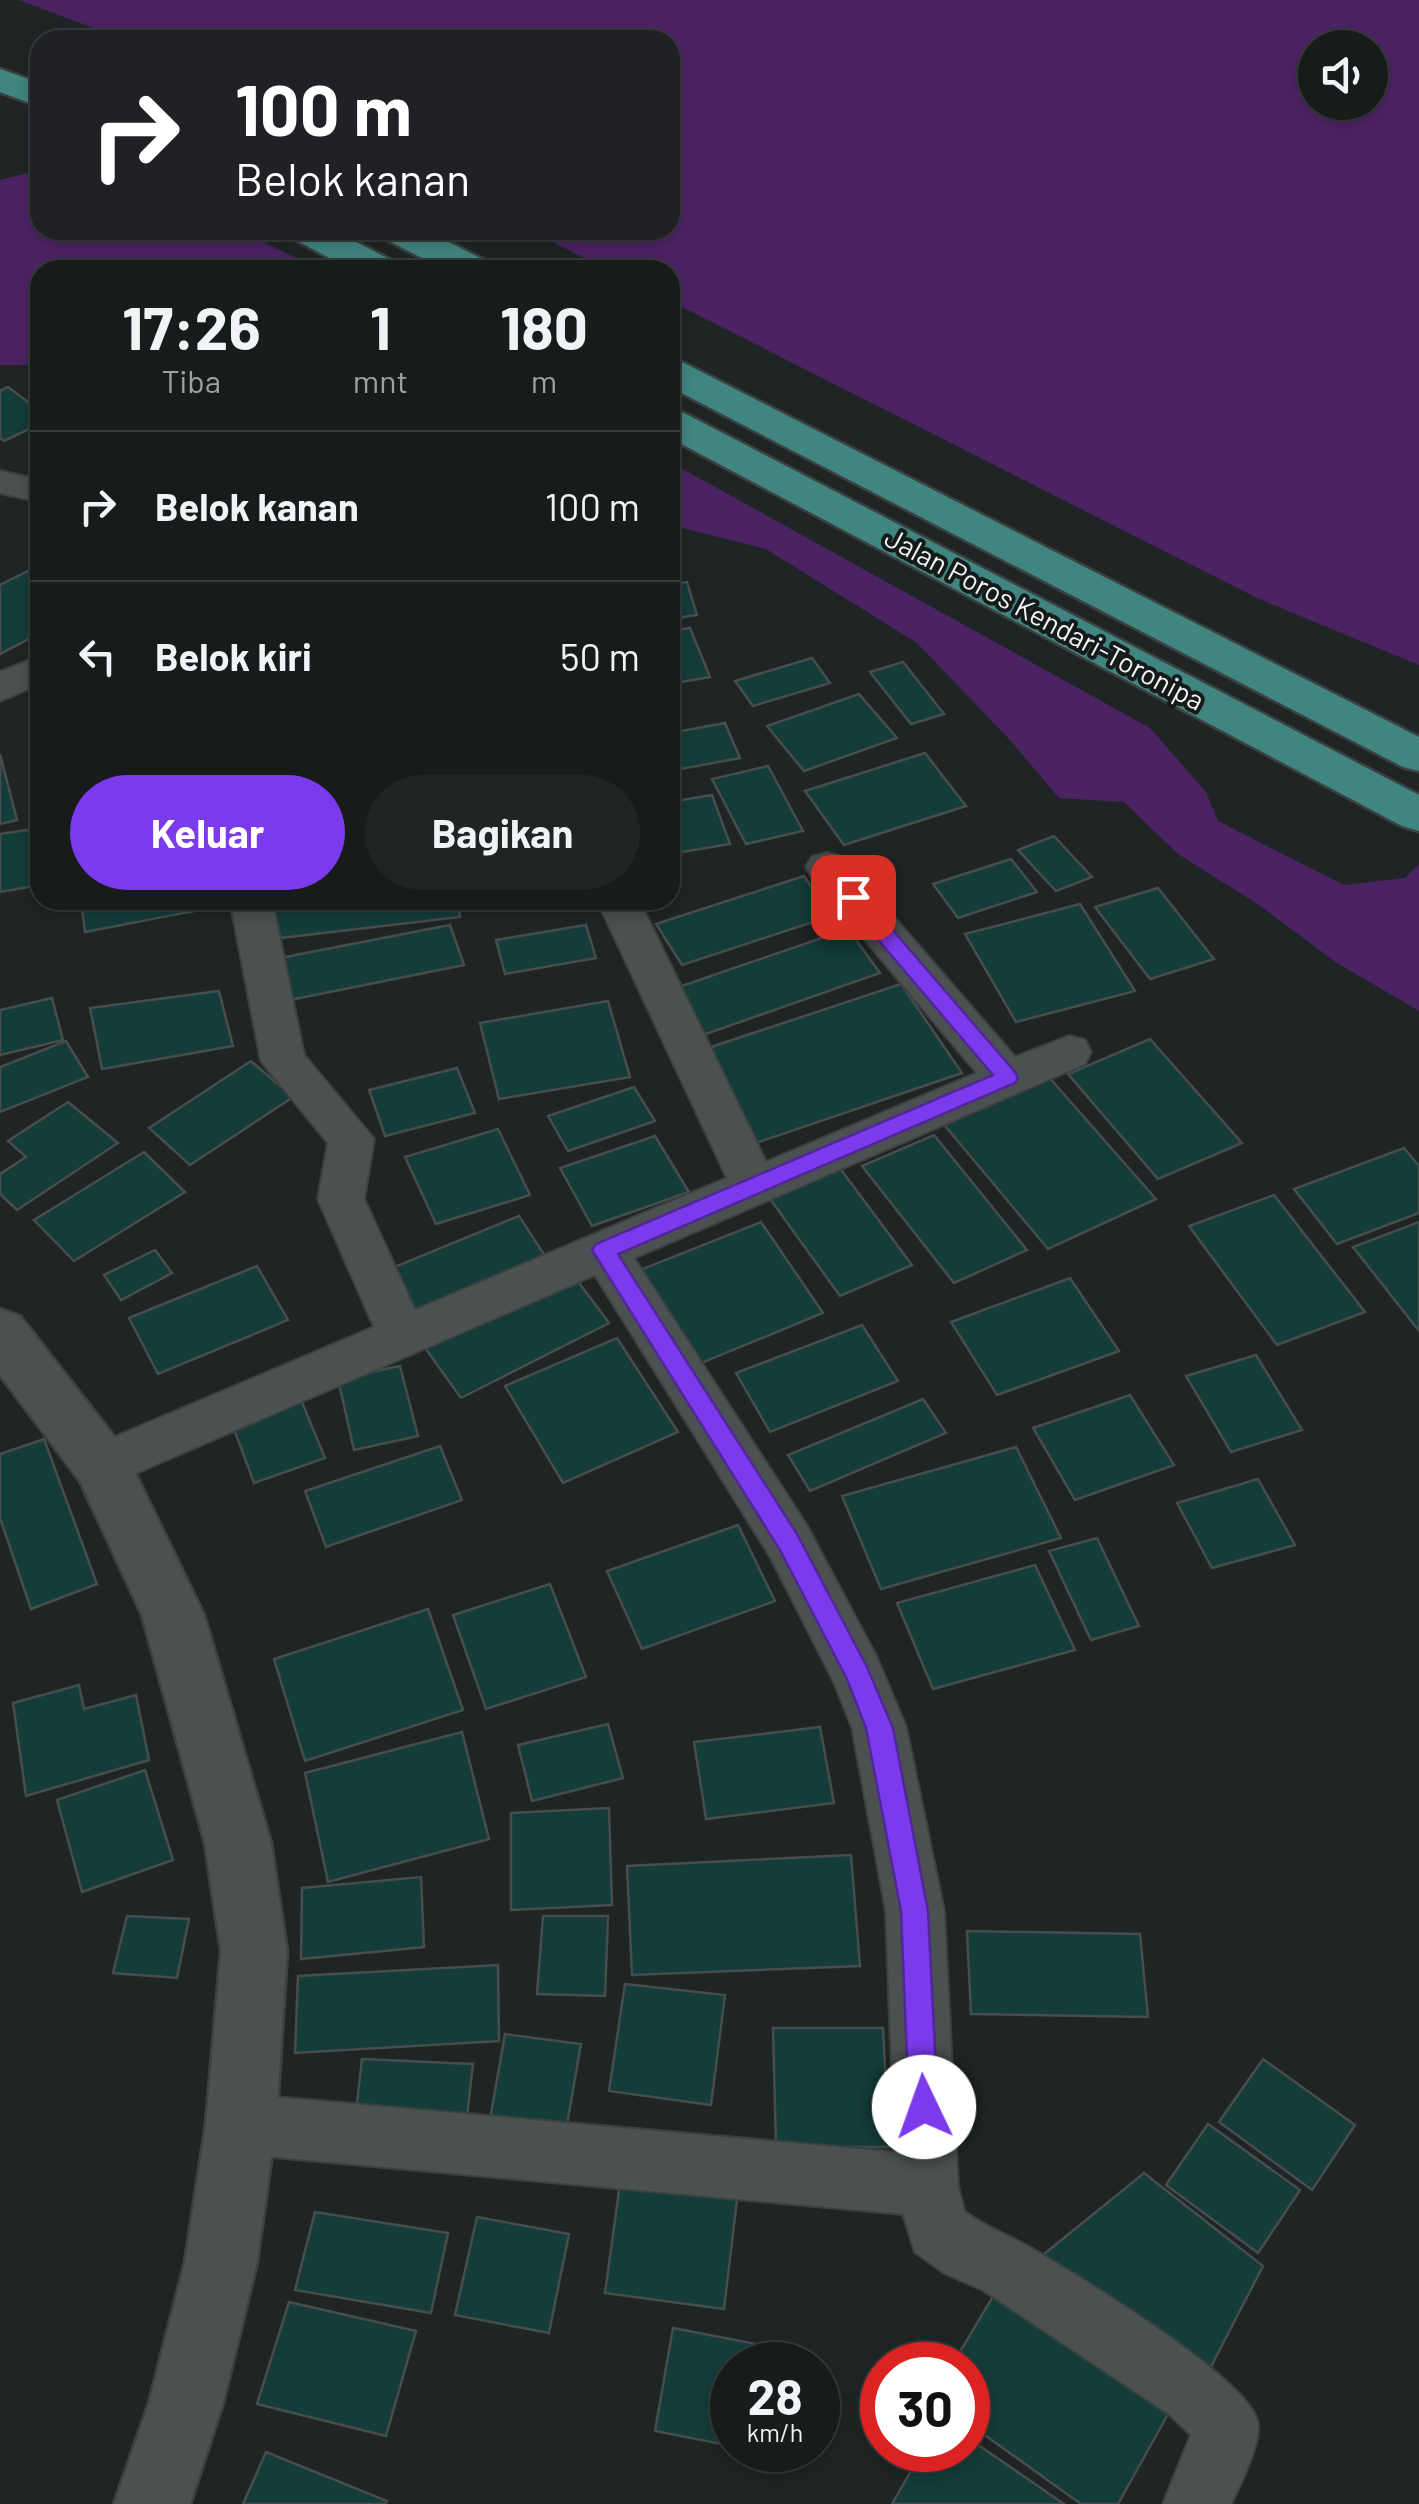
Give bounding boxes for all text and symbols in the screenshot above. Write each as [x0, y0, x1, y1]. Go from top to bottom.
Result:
map controls [1298, 30, 1388, 120]
button: sound [1298, 30, 1388, 120]
text: 100 m [235, 66, 412, 150]
icon: right [70, 70, 200, 200]
text: Belok kanan [235, 151, 470, 205]
text: 17:26 [122, 290, 261, 362]
text: 1 [370, 290, 391, 362]
text: 180 [500, 290, 588, 362]
text: Tiba [161, 361, 221, 399]
text: mnt [353, 361, 408, 399]
text: m [531, 361, 557, 399]
icon: right [70, 479, 125, 534]
text: Belok kanan [155, 483, 359, 529]
text: 100 m [545, 483, 640, 529]
street label: Jalan Poros Kendari-Toronipa [879, 519, 1211, 717]
icon: left [70, 629, 125, 684]
text: Belok kiri [155, 633, 312, 679]
text: 50 m [560, 633, 640, 679]
button: Keluar [70, 775, 345, 890]
button: Bagikan [365, 775, 640, 890]
pin [811, 855, 896, 940]
icon: arrive [826, 870, 881, 925]
position arrow [872, 2055, 976, 2159]
speed limit sign: 30 [860, 2342, 990, 2472]
text: 28 [747, 2365, 803, 2425]
text: km/h [747, 2417, 803, 2447]

